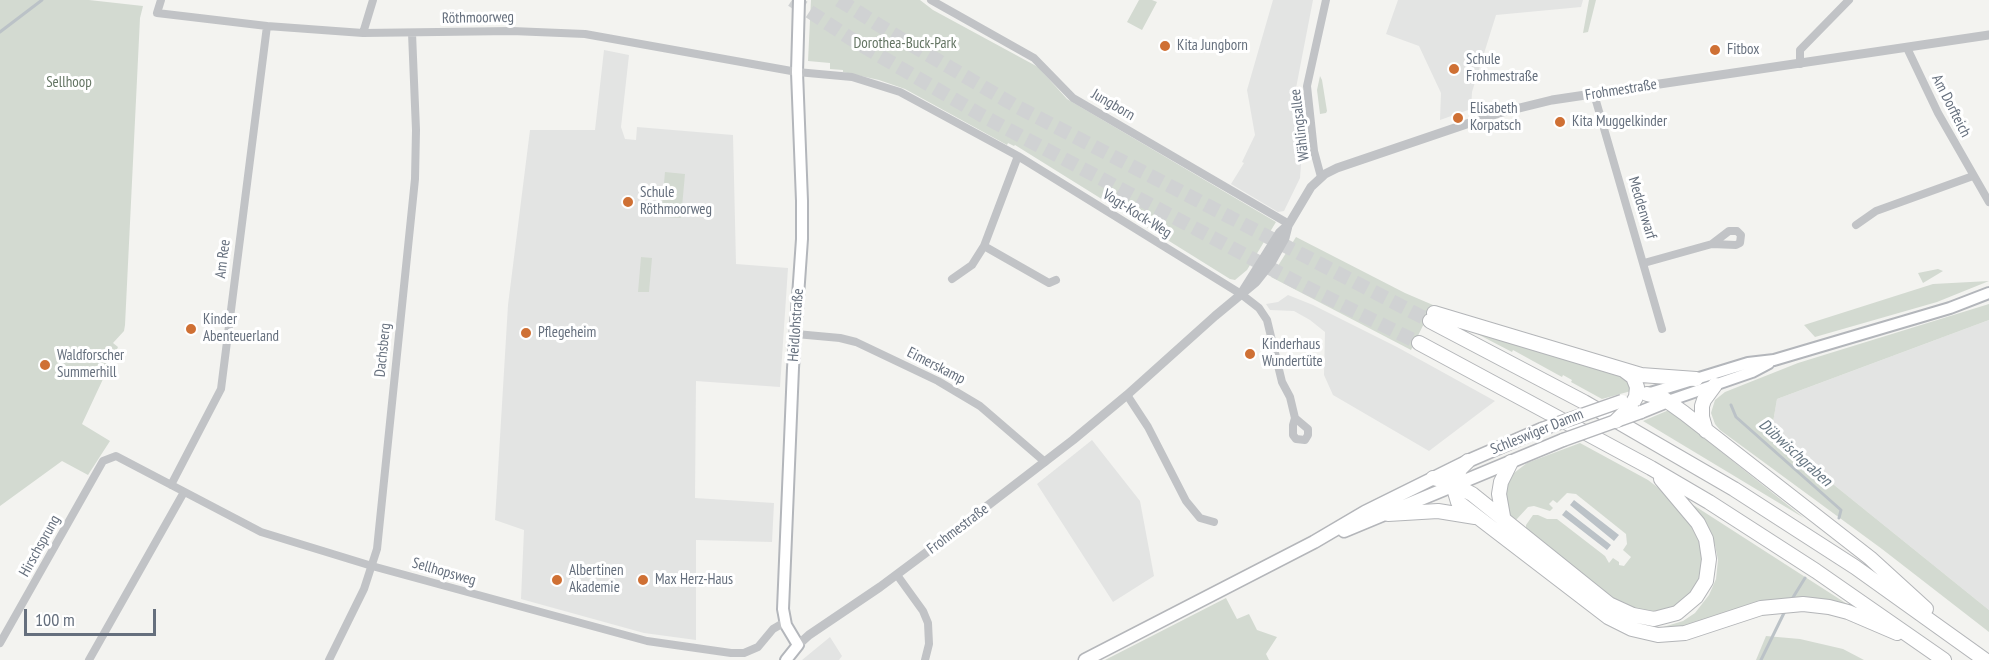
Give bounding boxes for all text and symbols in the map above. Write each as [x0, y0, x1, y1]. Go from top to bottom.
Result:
street label: Röthmoorweg [442, 8, 514, 28]
park label: Dorothea-Buck-Park [853, 35, 957, 53]
place label: Kita Jungborn [1177, 37, 1248, 55]
marker: Kita Jungborn [1158, 39, 1172, 53]
place label: Fitbox [1727, 41, 1759, 59]
marker: Fitbox [1708, 43, 1722, 57]
place label: Schule Frohmestraße [1466, 51, 1538, 86]
marker: Schule Frohmestraße [1447, 62, 1461, 76]
street label: Am Dorfteich [1928, 72, 1974, 140]
park label: Sellhoop [46, 74, 92, 92]
street label: Frohmestraße [1584, 75, 1658, 105]
street label: Jungborn [1088, 85, 1138, 125]
street label: Wählingsallee [1287, 88, 1313, 162]
place label: Elisabeth Korpatsch [1470, 100, 1521, 135]
marker: Elisabeth Korpatsch [1451, 111, 1465, 125]
place label: Kita Muggelkinder [1572, 113, 1667, 131]
marker: Kita Muggelkinder [1553, 115, 1567, 129]
street label: Meddenwarf [1624, 175, 1660, 241]
place label: Schule Röthmoorweg [640, 184, 712, 219]
street label: Vogt-Kock-Weg [1099, 186, 1175, 242]
marker: Schule Röthmoorweg [621, 195, 635, 209]
street label: Am Ree [212, 239, 234, 279]
street label: Heidlohstraße [784, 288, 808, 362]
place label: Kinder Abenteuerland [203, 311, 279, 346]
marker: Kinder Abenteuerland [184, 322, 198, 336]
street label: Dachsberg [371, 322, 395, 378]
place label: Pflegeheim [538, 324, 596, 342]
marker: Pflegeheim [519, 326, 533, 340]
place label: Kinderhaus Wundertüte [1262, 336, 1323, 371]
street label: Eimerskamp [904, 344, 968, 388]
place label: Waldforscher Summerhill [57, 347, 124, 382]
marker: Kinderhaus Wundertüte [1243, 347, 1257, 361]
marker: Waldforscher Summerhill [38, 358, 52, 372]
street label: Schleswiger Damm [1488, 405, 1586, 459]
water label: Dübwischgraben [1755, 415, 1835, 491]
street label: Frohmestraße [924, 500, 992, 558]
street label: Hirschsprung [16, 512, 64, 580]
street label: Sellhopsweg [410, 554, 478, 590]
place label: Albertinen Akademie [569, 562, 624, 597]
place label: Max Herz-Haus [655, 571, 733, 589]
marker: Albertinen Akademie [550, 573, 564, 587]
marker: Max Herz-Haus [636, 573, 650, 587]
scale bar [27, 597, 159, 635]
text: 100 m [35, 608, 75, 631]

